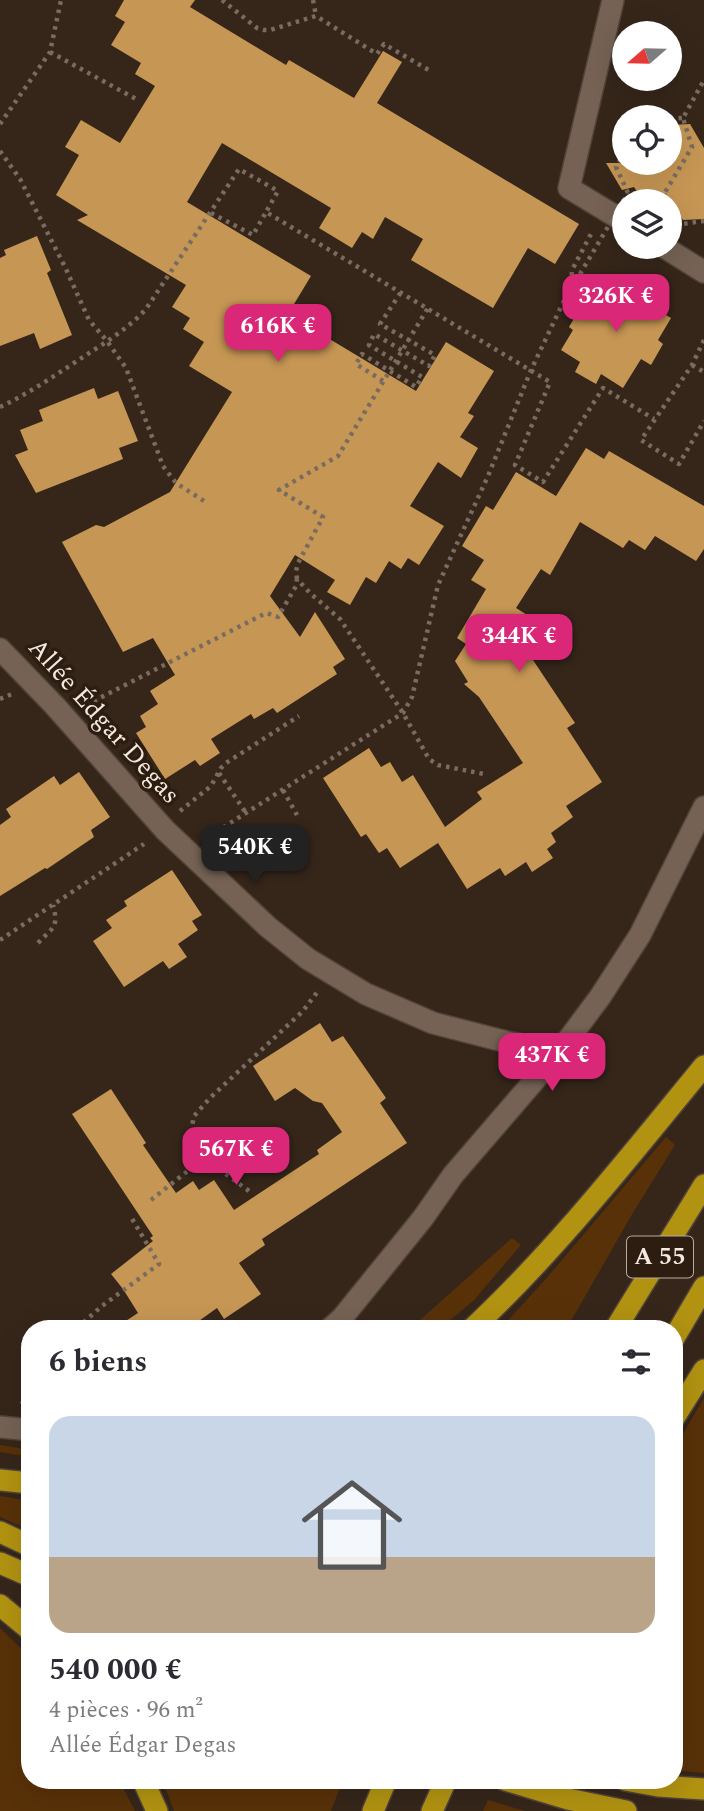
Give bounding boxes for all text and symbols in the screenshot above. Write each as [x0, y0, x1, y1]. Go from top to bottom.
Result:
north arrow [612, 21, 682, 91]
map controls [612, 21, 682, 259]
button: locate [612, 105, 682, 175]
button: layers [612, 189, 682, 259]
pin: 326K € [559, 274, 673, 334]
text: 326K € [578, 279, 654, 314]
pin: 616K € [221, 304, 335, 364]
text: 616K € [240, 309, 316, 344]
pin: 344K € [462, 614, 576, 674]
text: 344K € [481, 619, 557, 654]
street label: Allée Édgar Degas [18, 629, 190, 813]
pin: 540K € [198, 826, 312, 885]
text: 540K € [217, 830, 293, 865]
pin: 437K € [495, 1034, 609, 1093]
text: 437K € [514, 1038, 590, 1073]
pin: 567K € [179, 1128, 293, 1187]
text: 567K € [198, 1132, 274, 1167]
road number: A 55 [627, 1237, 693, 1278]
text: 6 biens [49, 1339, 147, 1385]
icon: filters [617, 1343, 655, 1381]
icon: home [289, 1462, 415, 1588]
text: 540 000 € [49, 1647, 182, 1693]
text: 4 pièces · 96 m² [49, 1693, 203, 1728]
text: Allée Édgar Degas [49, 1728, 236, 1763]

